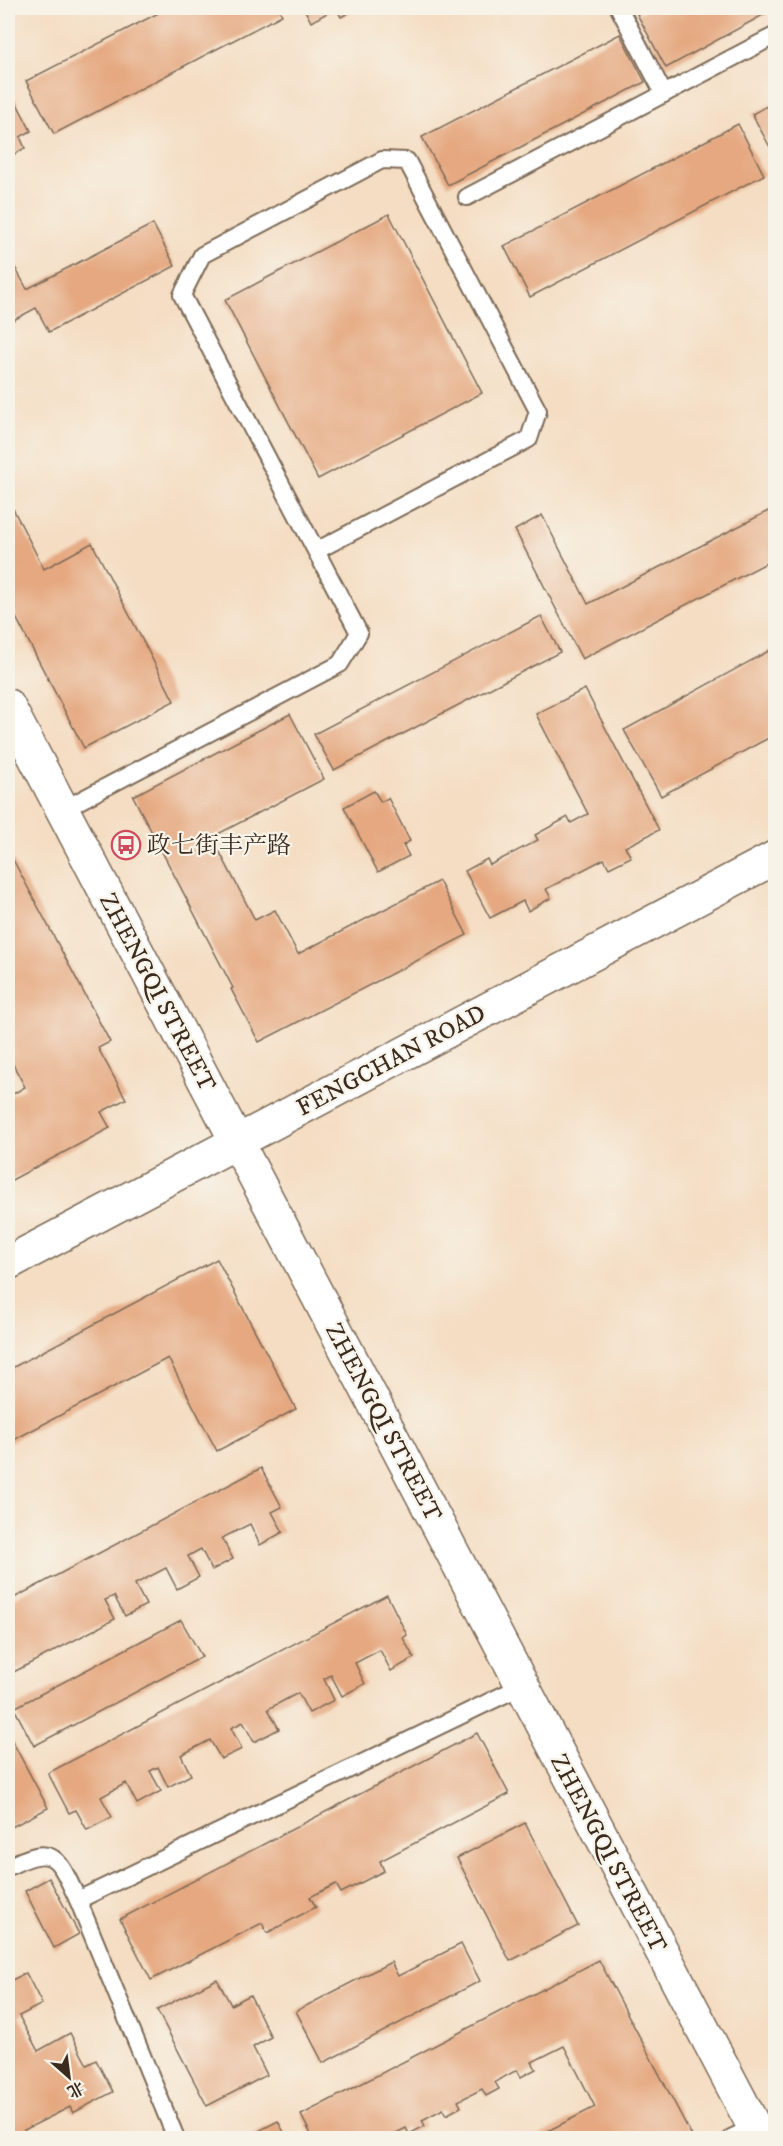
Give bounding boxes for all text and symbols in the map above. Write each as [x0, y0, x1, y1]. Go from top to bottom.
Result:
bus stop icon: 政七街丰产路 [110, 829, 142, 861]
place label: 政七街丰产路 [147, 831, 291, 861]
street label: ZHENGQI STREET [92, 888, 222, 1097]
street label: FENGCHAN ROAD [292, 998, 491, 1123]
street label: ZHENGQI STREET [318, 1318, 448, 1527]
street label: ZHENGQI STREET [543, 1749, 673, 1958]
north arrow [39, 2047, 99, 2107]
text: 北 [64, 2077, 87, 2102]

